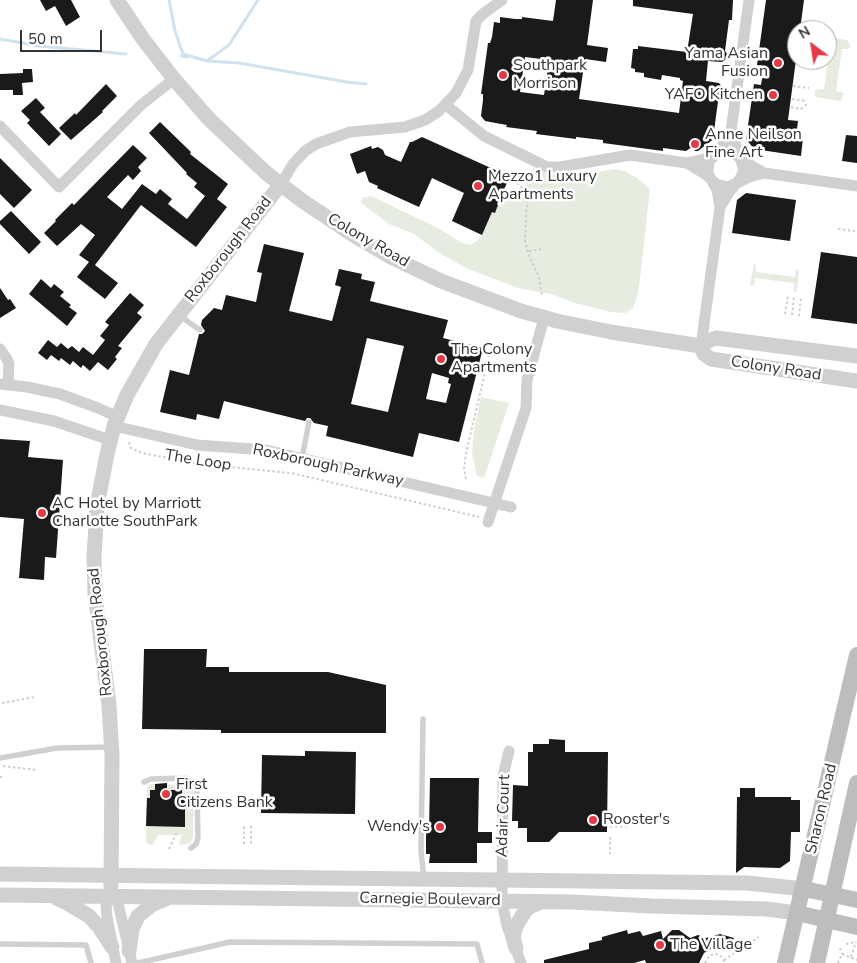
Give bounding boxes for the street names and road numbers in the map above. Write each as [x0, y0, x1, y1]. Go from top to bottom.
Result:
street label: Roxborough Road [182, 193, 276, 307]
street label: Colony Road [324, 210, 412, 272]
street label: Colony Road [729, 352, 823, 386]
street label: Roxborough Parkway [251, 441, 405, 491]
street label: The Loop [163, 446, 233, 476]
street label: Roxborough Road [85, 567, 117, 697]
street label: Sharon Road [802, 762, 842, 856]
street label: Adair Court [493, 774, 515, 858]
street label: Carnegie Boulevard [359, 889, 501, 911]

